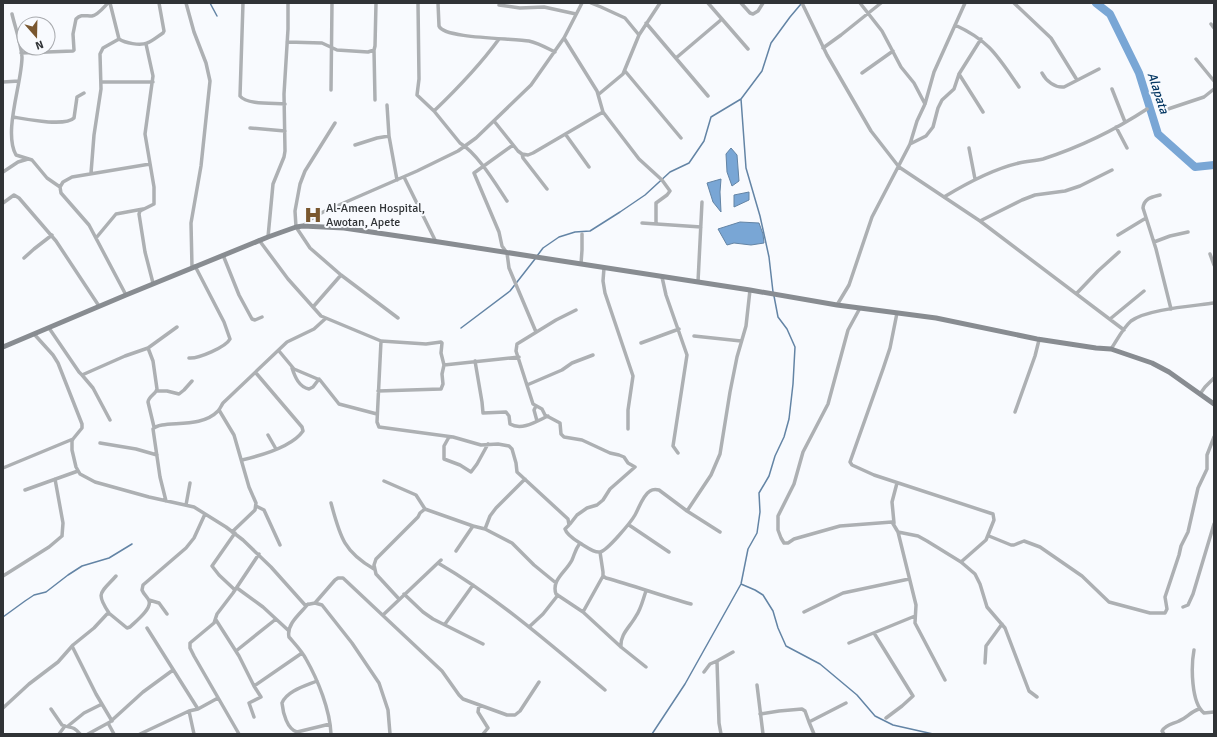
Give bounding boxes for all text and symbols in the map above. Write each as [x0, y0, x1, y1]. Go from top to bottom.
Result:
north arrow [16, 16, 56, 56]
text: N [33, 38, 45, 52]
water label: Alapata [1144, 70, 1172, 116]
place label: Al-Ameen Hospital, Awotan, Apete [326, 201, 425, 230]
hospital icon: Al-Ameen Hospital, Awotan, Apete [303, 205, 323, 225]

